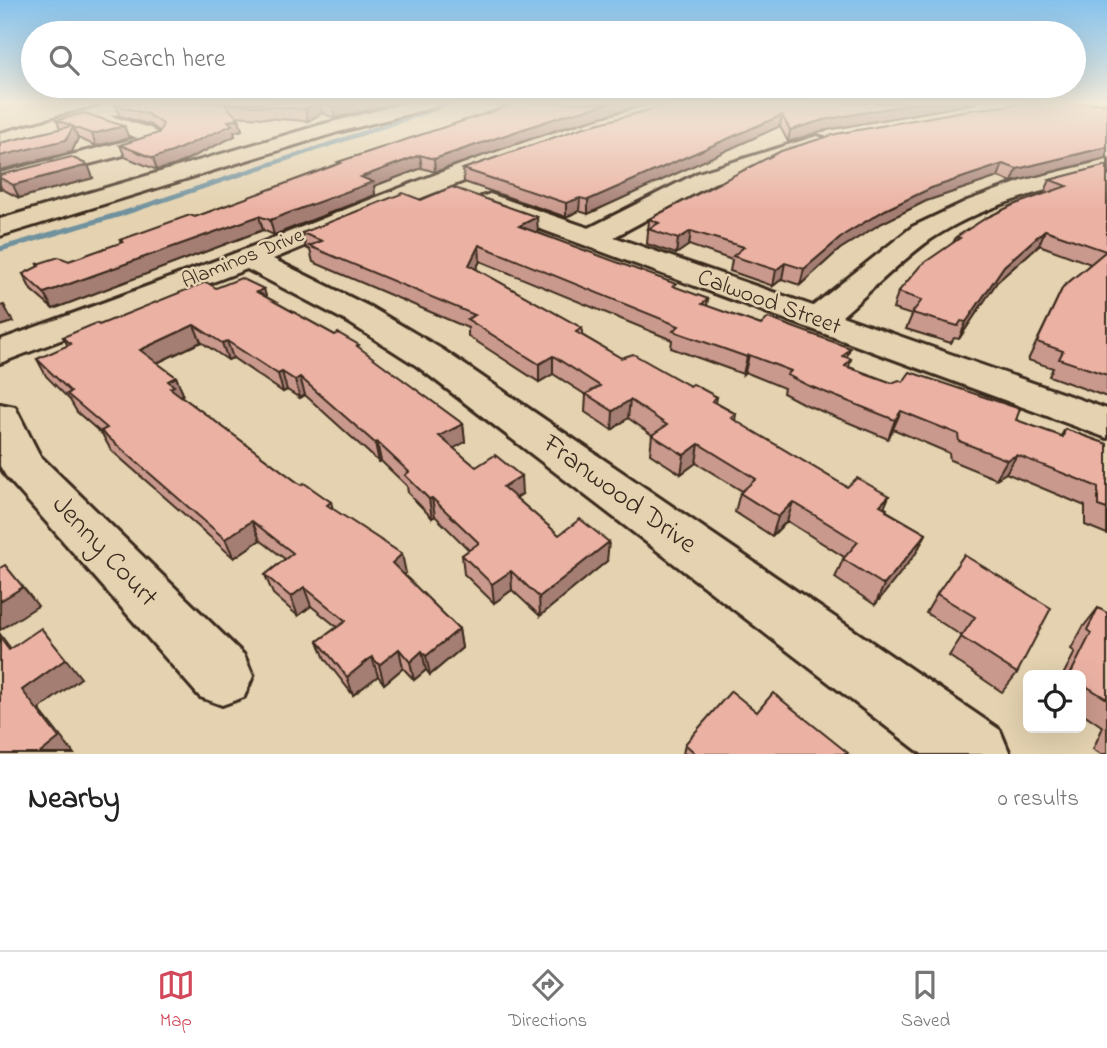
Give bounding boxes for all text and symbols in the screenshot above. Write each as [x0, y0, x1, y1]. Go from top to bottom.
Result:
search box [21, 21, 1086, 98]
icon: search [45, 41, 83, 79]
text: Search here [101, 41, 226, 79]
street label: Alaminos Drive [178, 221, 309, 297]
street label: Calwood Street [692, 261, 846, 345]
street label: Franwood Drive [533, 424, 705, 565]
street label: Jenny Court [41, 487, 167, 617]
map controls [1023, 670, 1086, 733]
button: locate [1023, 670, 1086, 733]
text: Nearby [28, 778, 120, 822]
text: 0 results [998, 783, 1079, 816]
tab: Map [157, 966, 195, 1035]
tab: Directions [508, 966, 587, 1035]
tab: Saved [901, 966, 950, 1035]

